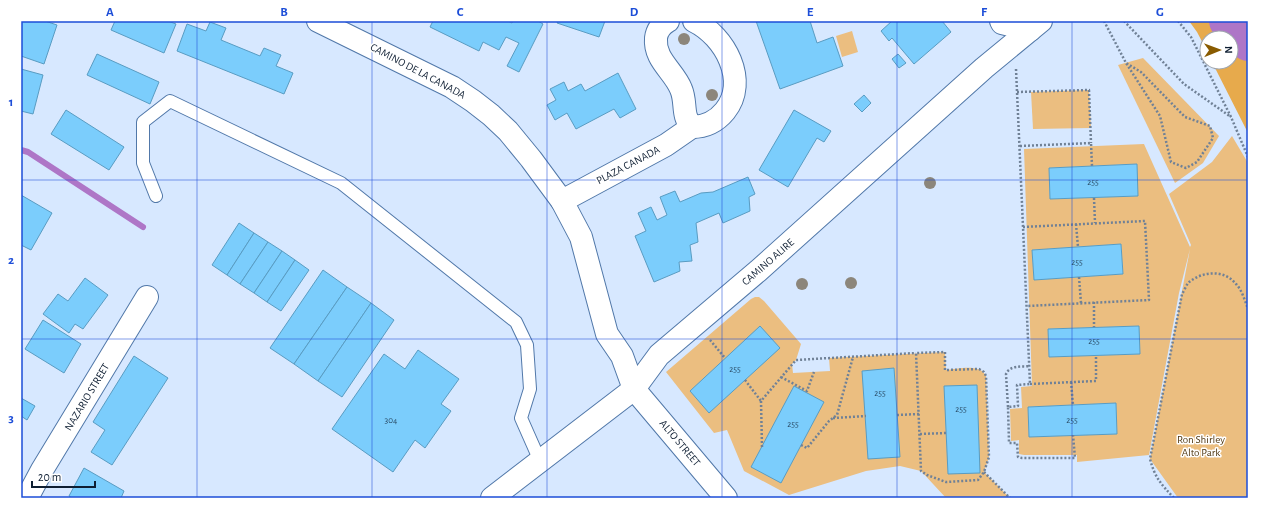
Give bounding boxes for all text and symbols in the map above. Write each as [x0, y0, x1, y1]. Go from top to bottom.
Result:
text: A [106, 6, 114, 19]
text: B [280, 6, 288, 19]
text: C [457, 6, 464, 19]
text: D [630, 6, 639, 19]
text: E [807, 6, 814, 19]
text: F [981, 6, 988, 19]
text: G [1156, 6, 1164, 19]
north arrow [1199, 30, 1239, 70]
street label: CAMINO DE LA CANADA [369, 41, 468, 101]
text: N [1223, 46, 1234, 54]
text: 1 [9, 96, 13, 109]
street label: PLAZA CANADA [595, 143, 662, 186]
house number: 255 [1087, 178, 1099, 187]
street label: CAMINO ALIRE [740, 236, 797, 288]
text: 2 [8, 254, 14, 267]
house number: 255 [1071, 258, 1083, 267]
house number: 255 [1088, 337, 1100, 346]
street label: NAZARIO STREET [63, 361, 112, 432]
house number: 255 [729, 365, 741, 374]
house number: 255 [874, 389, 886, 398]
house number: 255 [955, 405, 967, 414]
text: 3 [8, 412, 14, 425]
house number: 304 [385, 416, 398, 425]
house number: 255 [1066, 416, 1078, 425]
street label: ALTO STREET [658, 418, 703, 469]
house number: 255 [787, 420, 799, 429]
park label: Ron Shirley Alto Park [1177, 434, 1225, 458]
scale bar [32, 463, 95, 489]
text: 20 m [38, 471, 61, 483]

